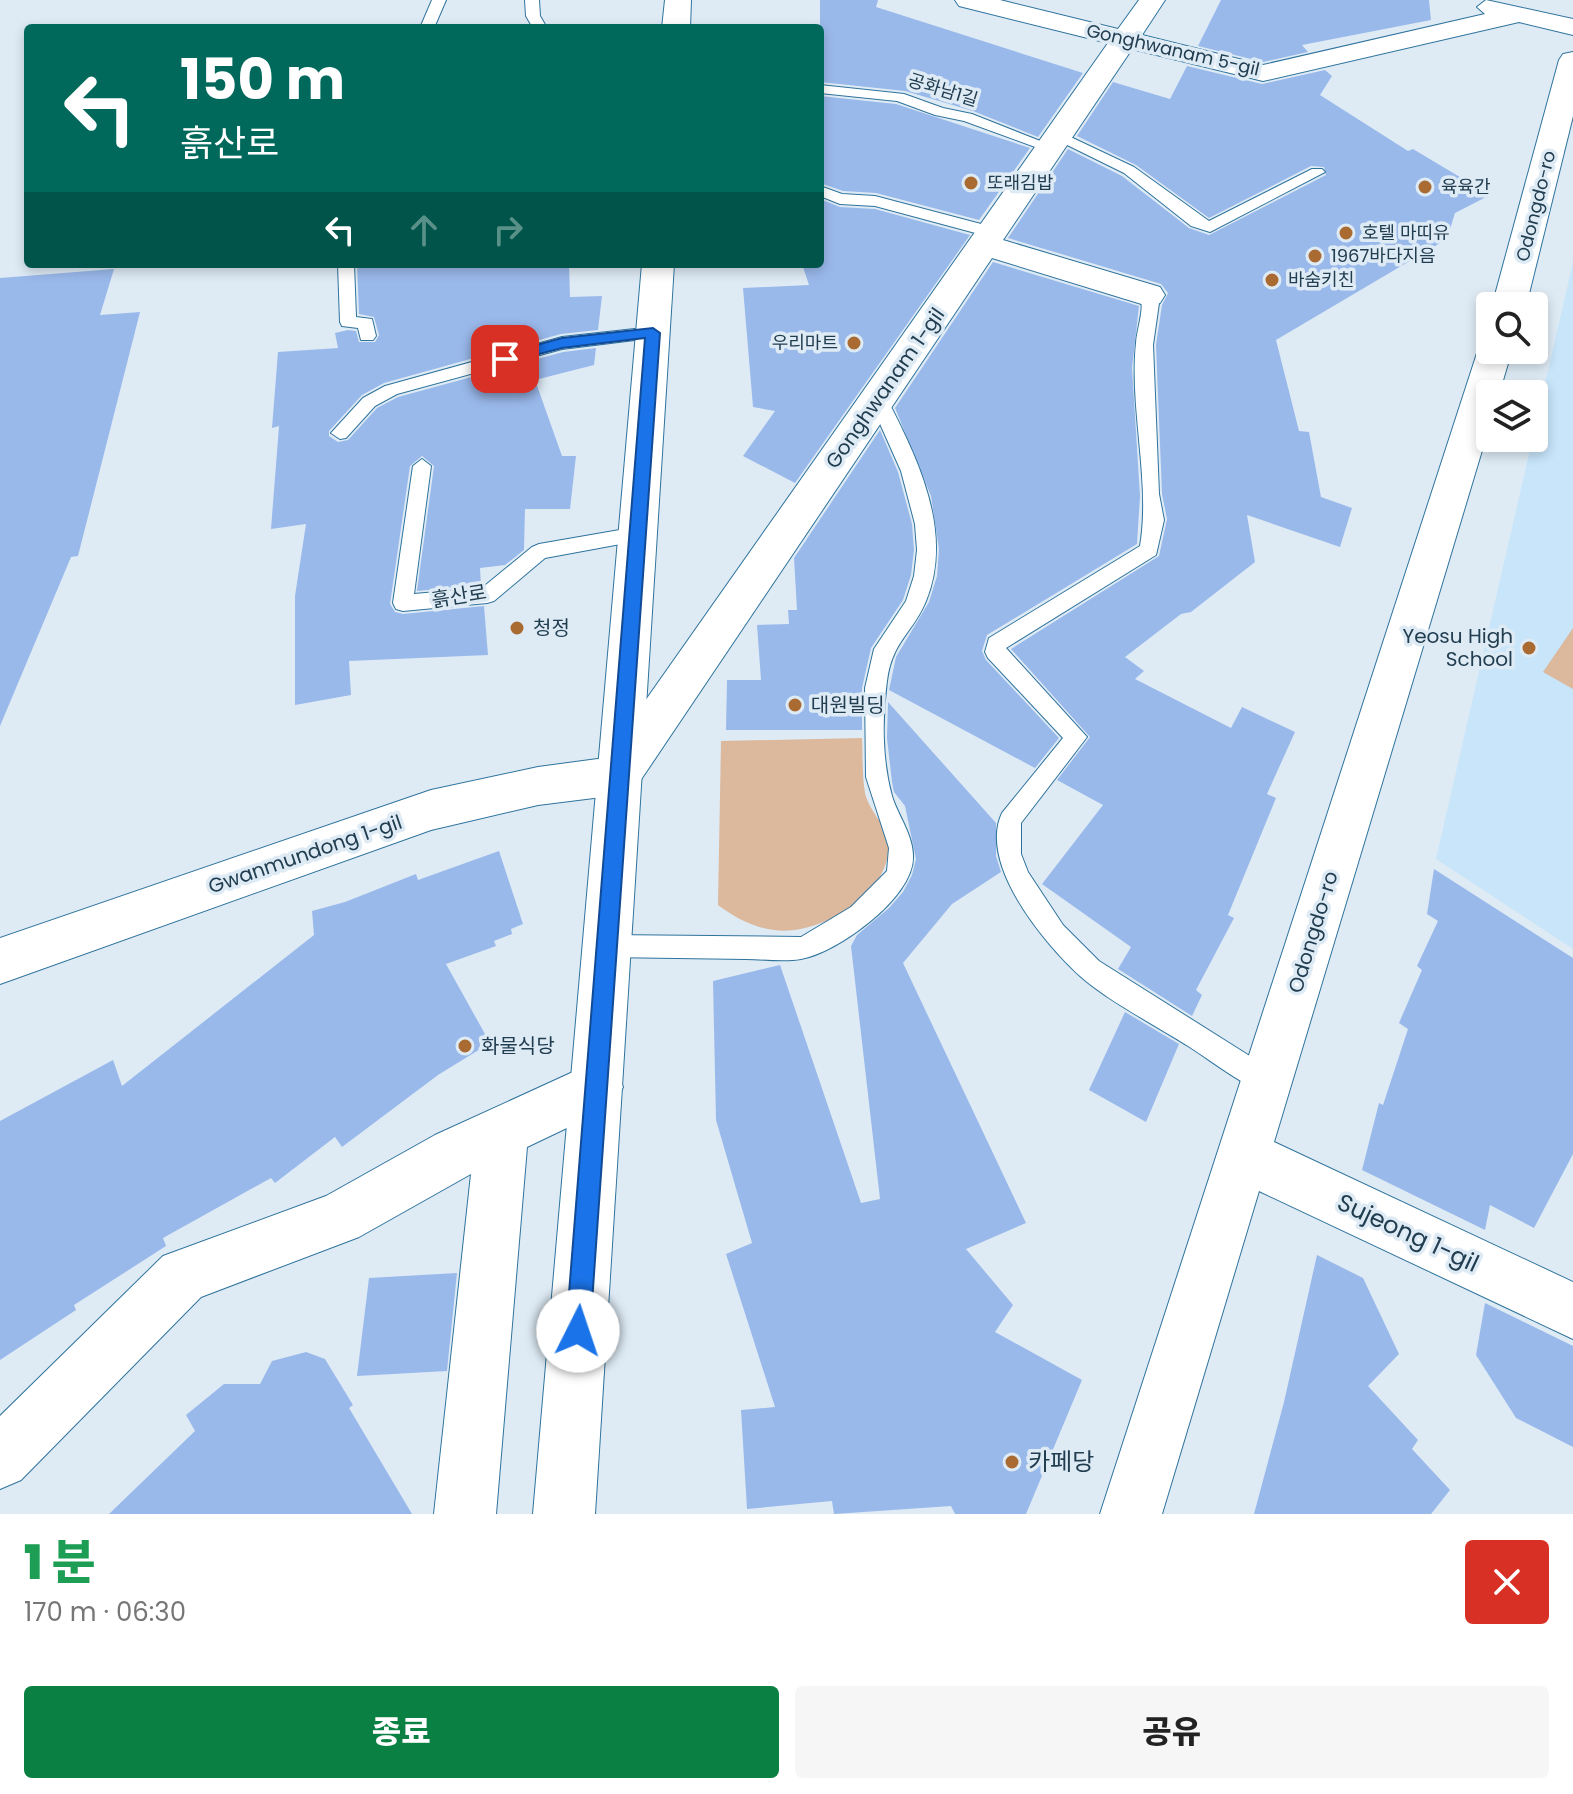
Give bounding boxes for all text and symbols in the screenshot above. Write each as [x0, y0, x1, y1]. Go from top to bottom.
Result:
street label: Gonghwanam 5-gil [1084, 17, 1262, 82]
text: 150 m [180, 40, 345, 119]
icon: left [48, 56, 152, 160]
street label: 공화남1길 [905, 67, 981, 112]
text: 흙산로 [180, 118, 279, 169]
street label: Odongdo-ro [1510, 148, 1561, 264]
place label: 또래김밥 [987, 170, 1053, 195]
marker: 또래김밥 [962, 174, 980, 192]
place label: 육육간 [1441, 174, 1491, 199]
marker: 육육간 [1416, 178, 1434, 196]
icon: left [318, 208, 362, 252]
icon: ahead [402, 208, 446, 252]
icon: right [486, 208, 530, 252]
place label: 호텔 마띠유 [1362, 220, 1450, 245]
marker: 호텔 마띠유 [1337, 224, 1355, 242]
place label: 1967바다지음 [1331, 243, 1436, 268]
marker: 1967바다지음 [1306, 247, 1324, 265]
place label: 바숨키친 [1288, 267, 1354, 292]
marker: 바숨키친 [1263, 271, 1281, 289]
map controls [1476, 292, 1548, 452]
button: search [1476, 292, 1548, 364]
street label: Gonghwanam 1-gil [819, 302, 951, 474]
pin [471, 325, 539, 393]
place label: 우리마트 [772, 330, 838, 355]
marker: 우리마트 [845, 334, 863, 352]
icon: arrive [483, 337, 527, 381]
button: layers [1476, 380, 1548, 452]
street label: 흙산로 [430, 578, 488, 614]
place label: 청정 [533, 614, 570, 642]
marker: 청정 [508, 619, 526, 637]
place label: Yeosu High School [1402, 622, 1513, 673]
marker: Yeosu High School [1520, 639, 1538, 657]
place label: 대원빌딩 [811, 691, 885, 719]
marker: 대원빌딩 [786, 696, 804, 714]
street label: Gwanmundong 1-gil [204, 808, 406, 900]
street label: Odongdo-ro [1281, 868, 1345, 996]
place label: 화물식당 [481, 1032, 555, 1060]
marker: 화물식당 [456, 1037, 474, 1055]
street label: Sujeong 1-gil [1332, 1185, 1484, 1280]
position arrow [536, 1289, 620, 1373]
place label: 카페당 [1028, 1445, 1094, 1478]
marker: 카페당 [1003, 1453, 1021, 1471]
text: 1 분 [24, 1529, 96, 1596]
button: close [1465, 1540, 1549, 1624]
text: 170 m · 06:30 [24, 1594, 186, 1630]
button: 종료 [24, 1686, 779, 1778]
button: 공유 [795, 1686, 1549, 1778]

